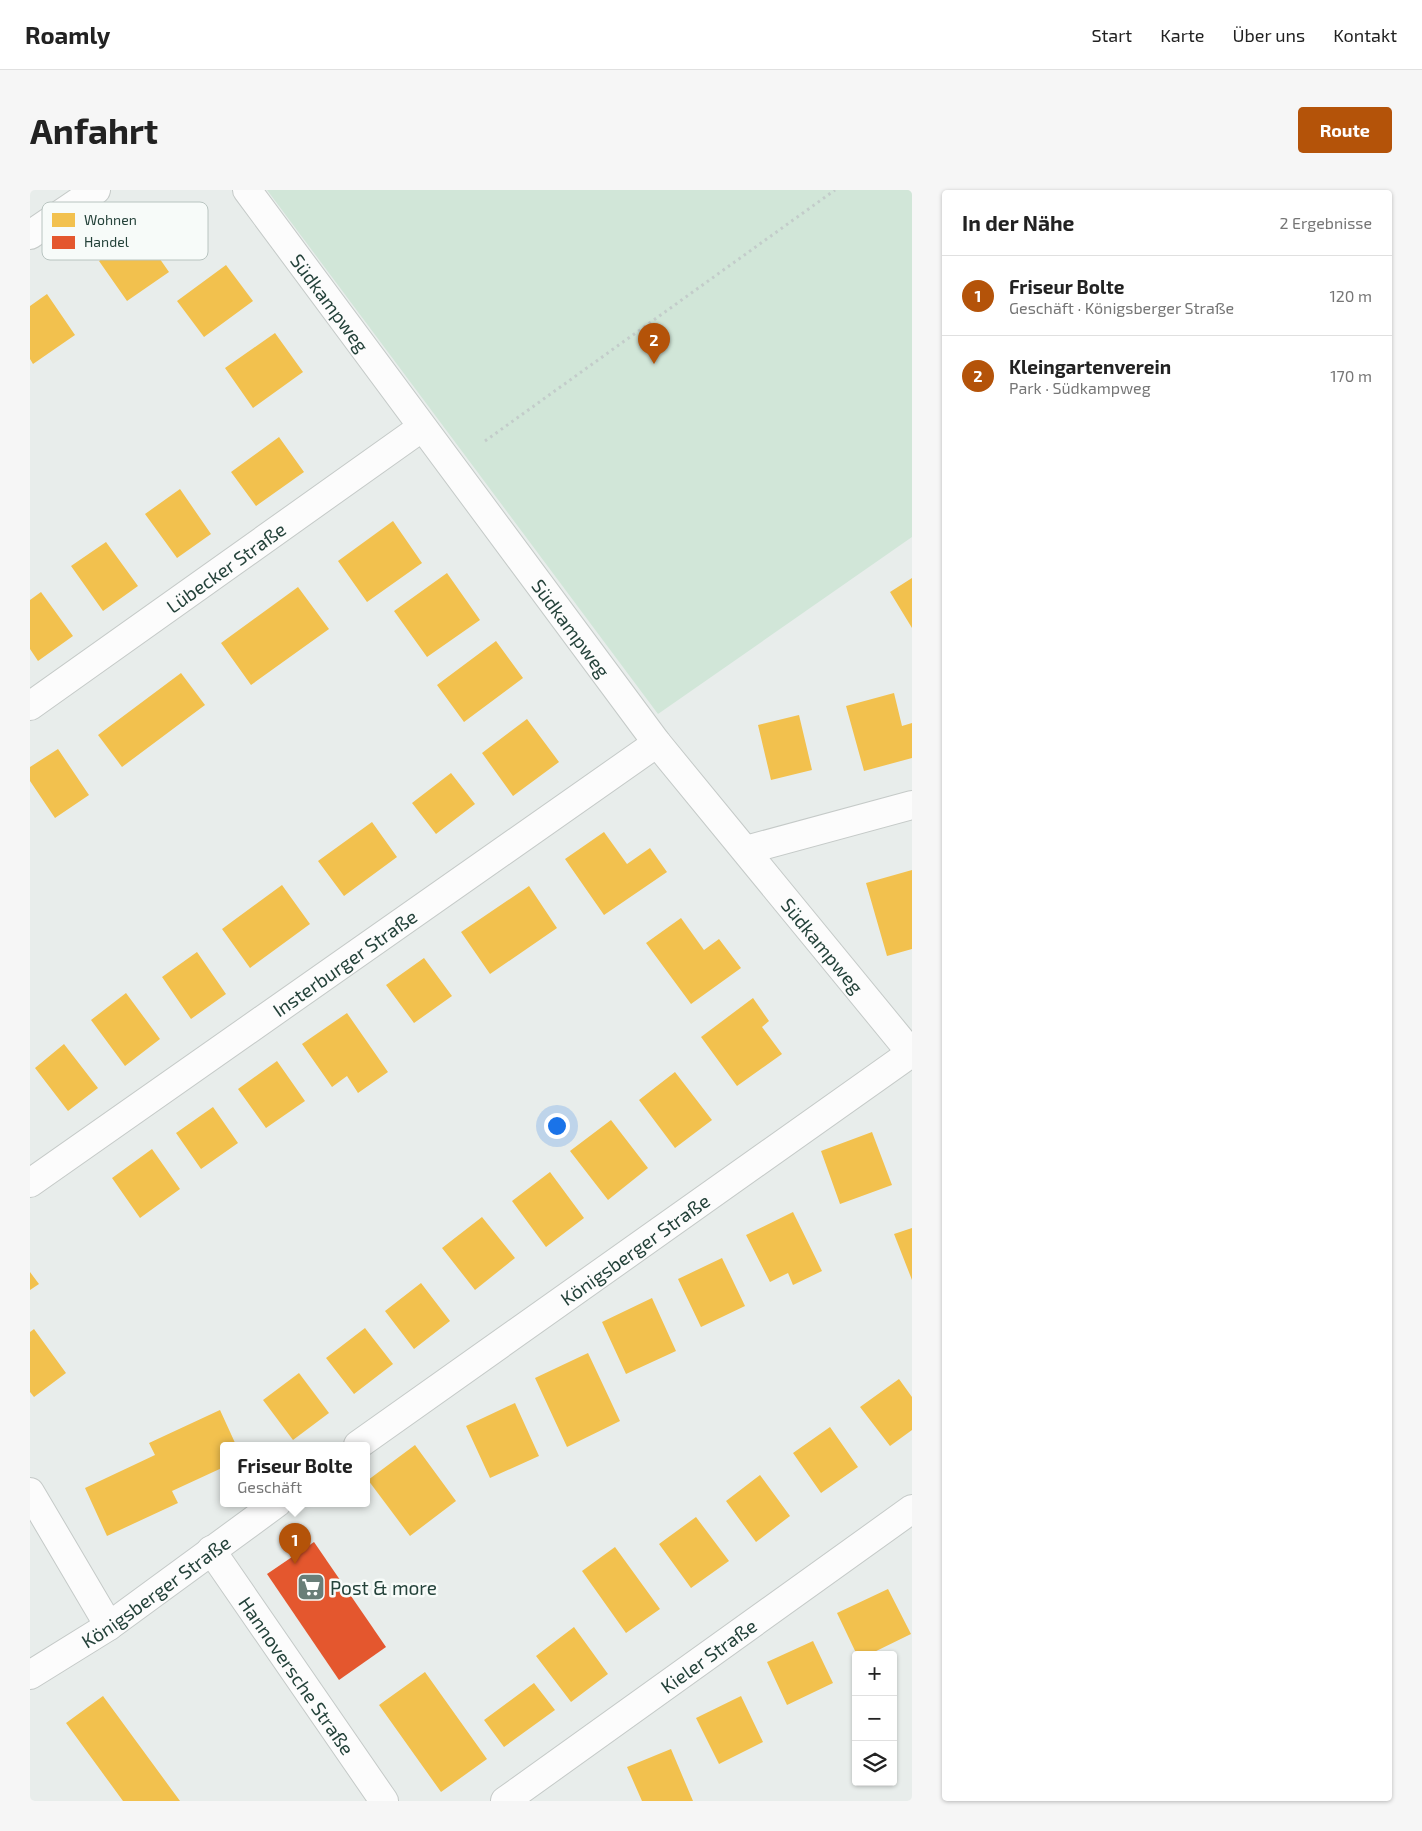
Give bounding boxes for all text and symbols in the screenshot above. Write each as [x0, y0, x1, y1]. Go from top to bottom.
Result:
text: Roamly [25, 20, 110, 49]
text: Start [1091, 24, 1132, 46]
text: Karte [1160, 24, 1205, 46]
text: Über uns [1233, 24, 1305, 46]
text: Kontakt [1333, 24, 1397, 46]
button: Route [1298, 107, 1392, 153]
text: Anfahrt [30, 109, 158, 151]
legend [42, 202, 208, 260]
text: In der Nähe [962, 210, 1074, 235]
text: Wohnen [84, 211, 137, 228]
text: 2 Ergebnisse [1279, 213, 1372, 232]
text: Handel [84, 233, 130, 250]
street label: Südkampweg [286, 249, 375, 356]
text: Friseur Bolte [1009, 275, 1124, 298]
text: 1 [975, 286, 981, 305]
text: 120 m [1329, 286, 1372, 305]
text: Geschäft · Königsberger Straße [1009, 298, 1234, 317]
pin: 2 [638, 323, 670, 364]
text: Kleingartenverein [1009, 355, 1171, 378]
text: 2 [973, 366, 983, 385]
text: 170 m [1330, 366, 1372, 385]
text: Park · Südkampweg [1009, 378, 1151, 397]
street label: Lübecker Straße [162, 517, 290, 617]
street label: Südkampweg [528, 574, 616, 682]
street label: Südkampweg [777, 893, 869, 998]
street label: Insterburger Straße [268, 904, 421, 1021]
your location [544, 1113, 570, 1139]
street label: Königsberger Straße [556, 1188, 714, 1310]
popup [220, 1442, 370, 1507]
text: Friseur Bolte [237, 1454, 353, 1477]
text: Geschäft [237, 1477, 302, 1496]
pin: 1 [279, 1523, 311, 1564]
street label: Königsberger Straße [77, 1530, 234, 1652]
supermarket icon: Post & more [296, 1572, 326, 1602]
place label: Post & more [330, 1576, 437, 1599]
street label: Hannoversche Straße [235, 1592, 360, 1759]
street label: Kieler Straße [656, 1613, 760, 1697]
map controls [852, 1651, 897, 1786]
button: + [852, 1651, 897, 1696]
button: − [852, 1696, 897, 1741]
button: layers [852, 1741, 897, 1786]

